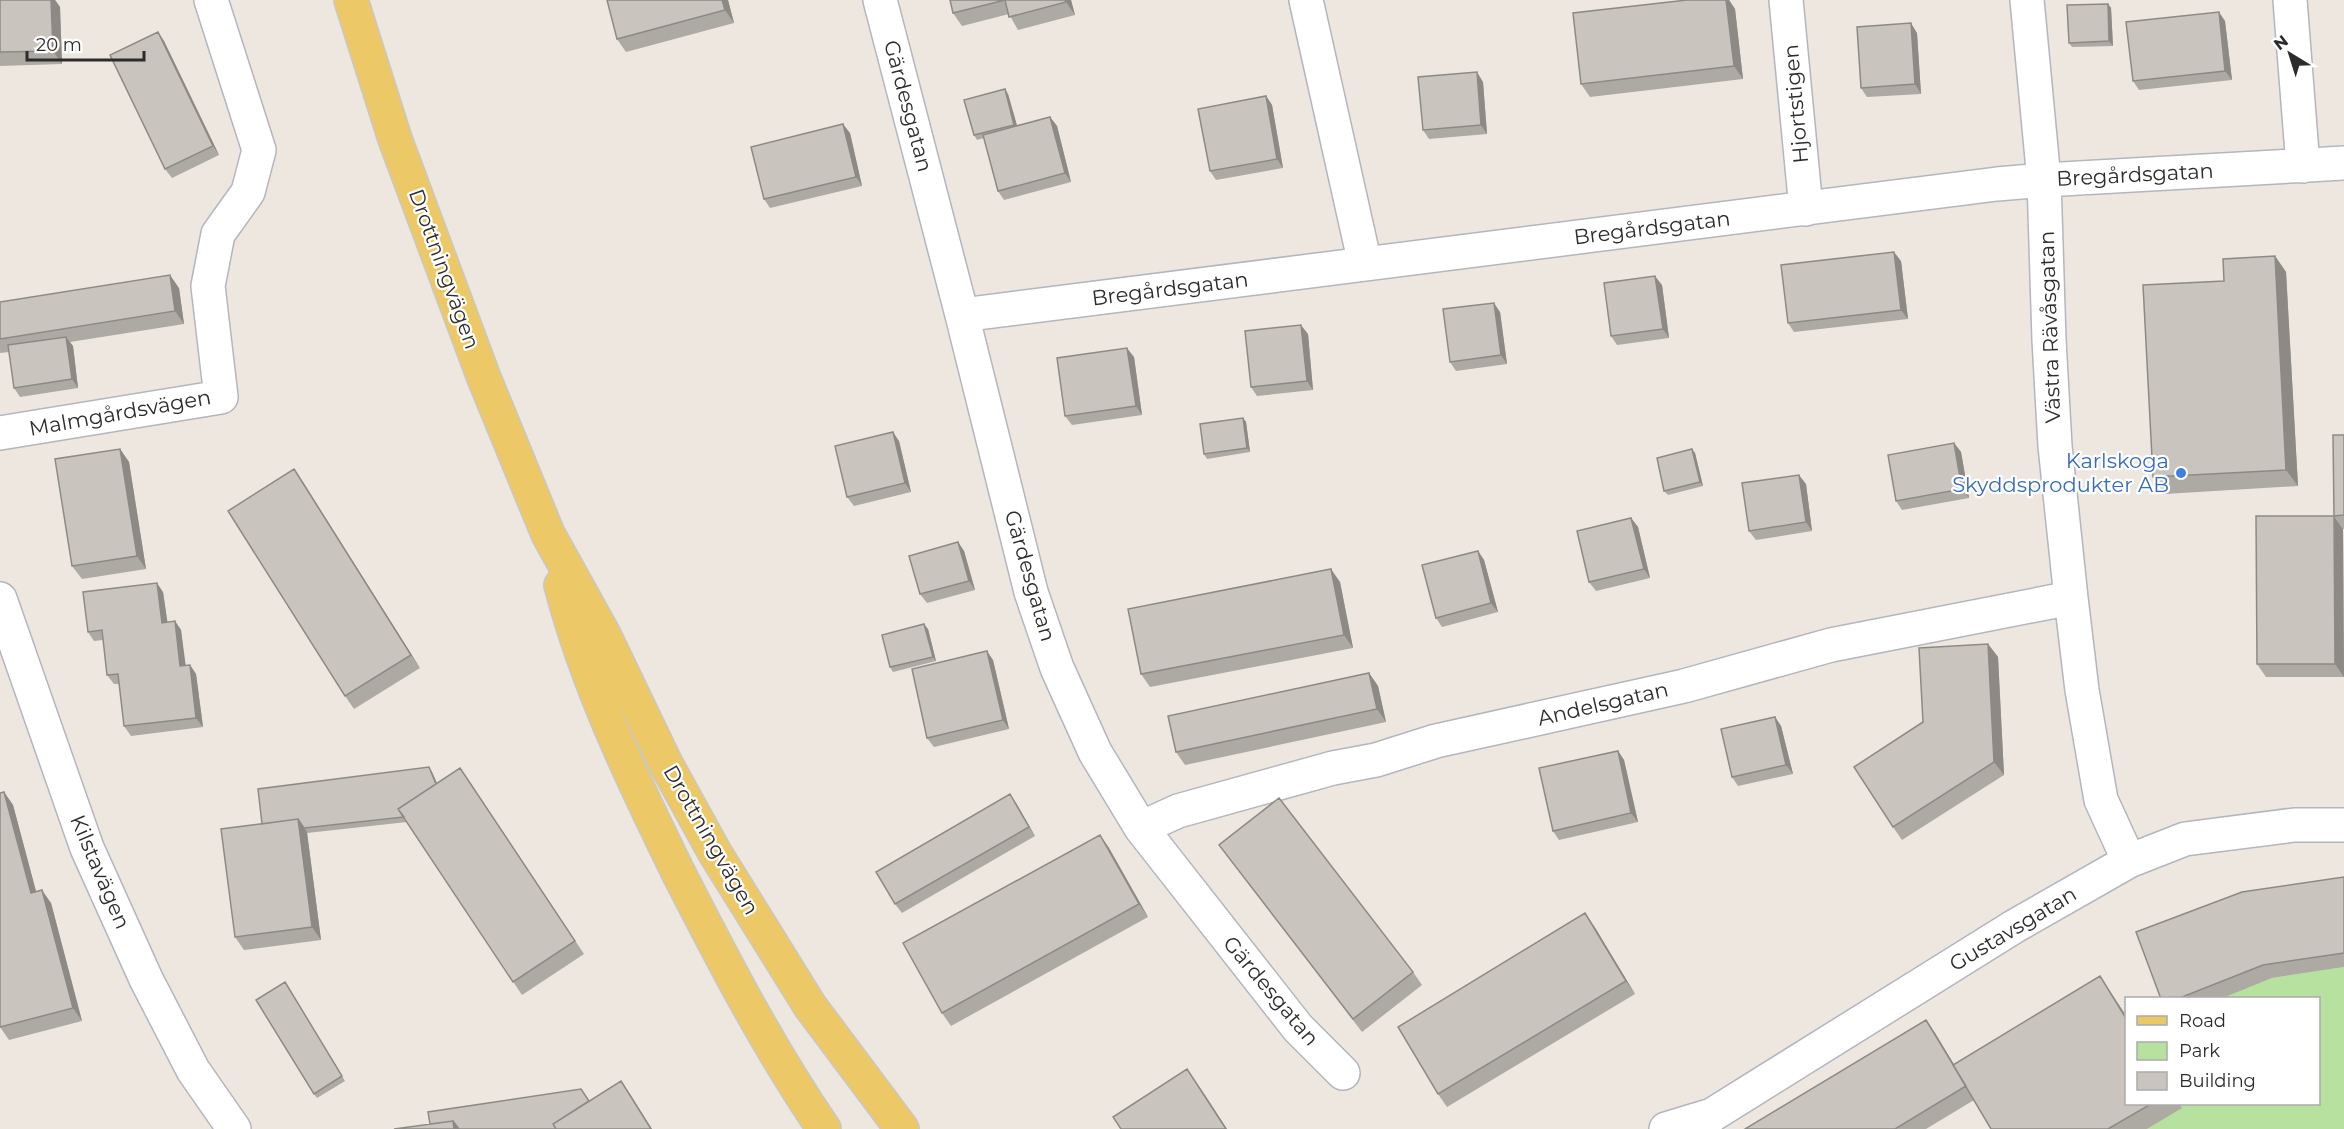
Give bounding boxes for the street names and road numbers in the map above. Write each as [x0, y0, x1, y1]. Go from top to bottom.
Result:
street label: Gärdesgatan [879, 37, 938, 175]
street label: Hjortstigen [1778, 43, 1813, 165]
street label: Bregårdsgatan [2056, 158, 2214, 191]
street label: Drottningvägen [404, 185, 485, 352]
street label: Bregårdsgatan [1572, 205, 1732, 250]
street label: Västra Rävåsgatan [2034, 230, 2065, 424]
street label: Bregårdsgatan [1090, 266, 1250, 311]
street label: Malmgårdsvägen [27, 384, 213, 441]
street label: Gärdesgatan [1000, 507, 1061, 644]
street label: Andelsgatan [1535, 676, 1671, 731]
street label: Drottningvägen [658, 761, 764, 919]
street label: Kilstavägen [65, 811, 136, 933]
street label: Gustavsgatan [1945, 881, 2081, 976]
street label: Gärdesgatan [1218, 931, 1324, 1051]

